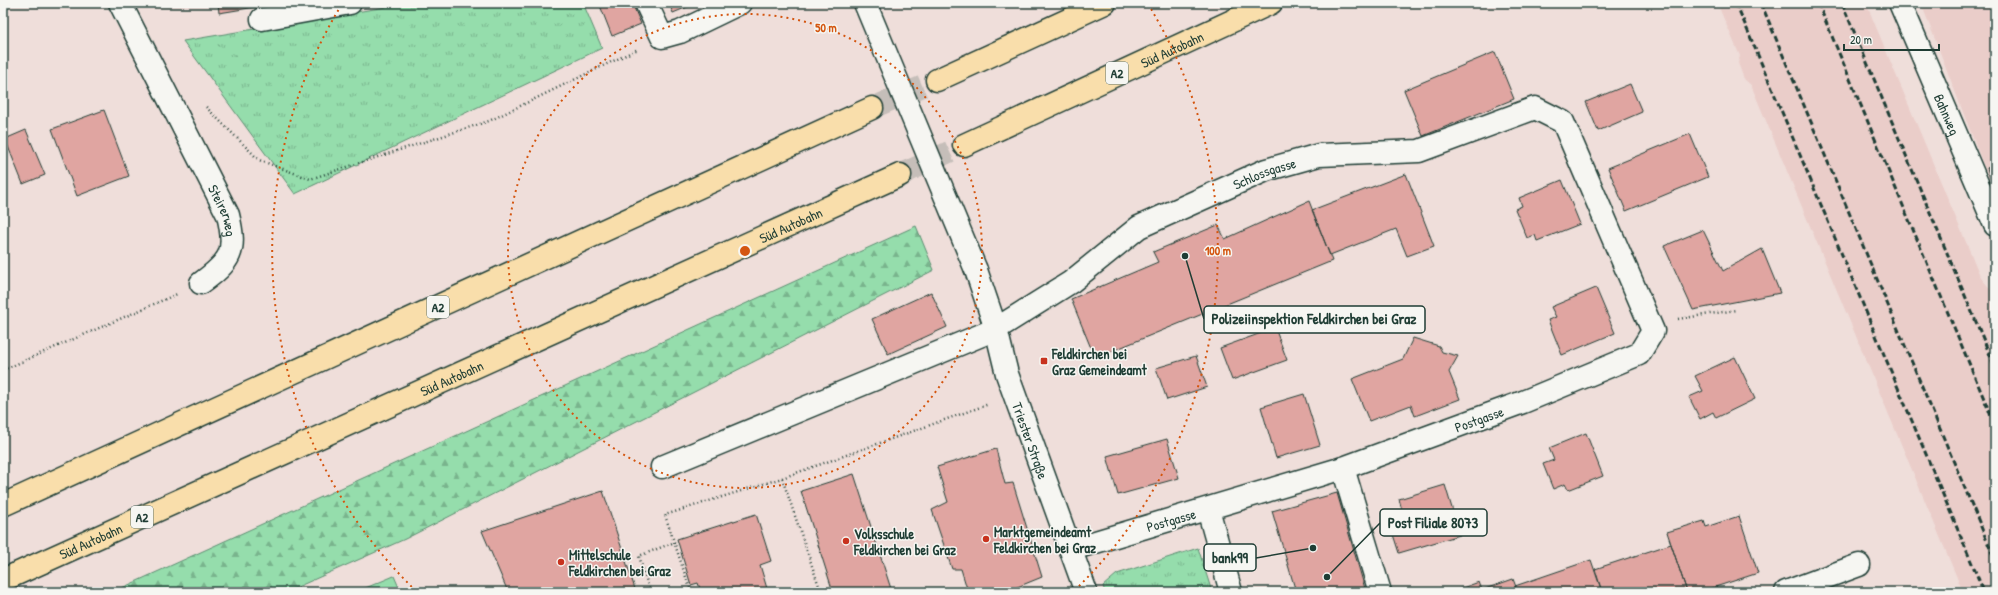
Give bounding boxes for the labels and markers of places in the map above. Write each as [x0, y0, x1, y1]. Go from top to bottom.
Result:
centre of rings [738, 244, 752, 258]
callout: Polizeiinspektion Feldkirchen bei Graz [1204, 306, 1425, 333]
place label: Feldkirchen bei Graz Gemeindeamt [1051, 344, 1148, 379]
marker: Feldkirchen bei Graz Gemeindeamt [1039, 356, 1049, 366]
callout: Post Filiale 8073 [1380, 509, 1487, 536]
place label: Marktgemeindeamt Feldkirchen bei Graz [993, 522, 1096, 557]
place label: Volksschule Feldkirchen bei Graz [853, 524, 956, 559]
marker: Marktgemeindeamt Feldkirchen bei Graz [981, 534, 991, 544]
marker: Volksschule Feldkirchen bei Graz [841, 536, 851, 546]
callout: bank99 [1204, 544, 1256, 571]
place label: Mittelschule Feldkirchen bei Graz [568, 545, 671, 580]
marker: Mittelschule Feldkirchen bei Graz [556, 557, 566, 567]

